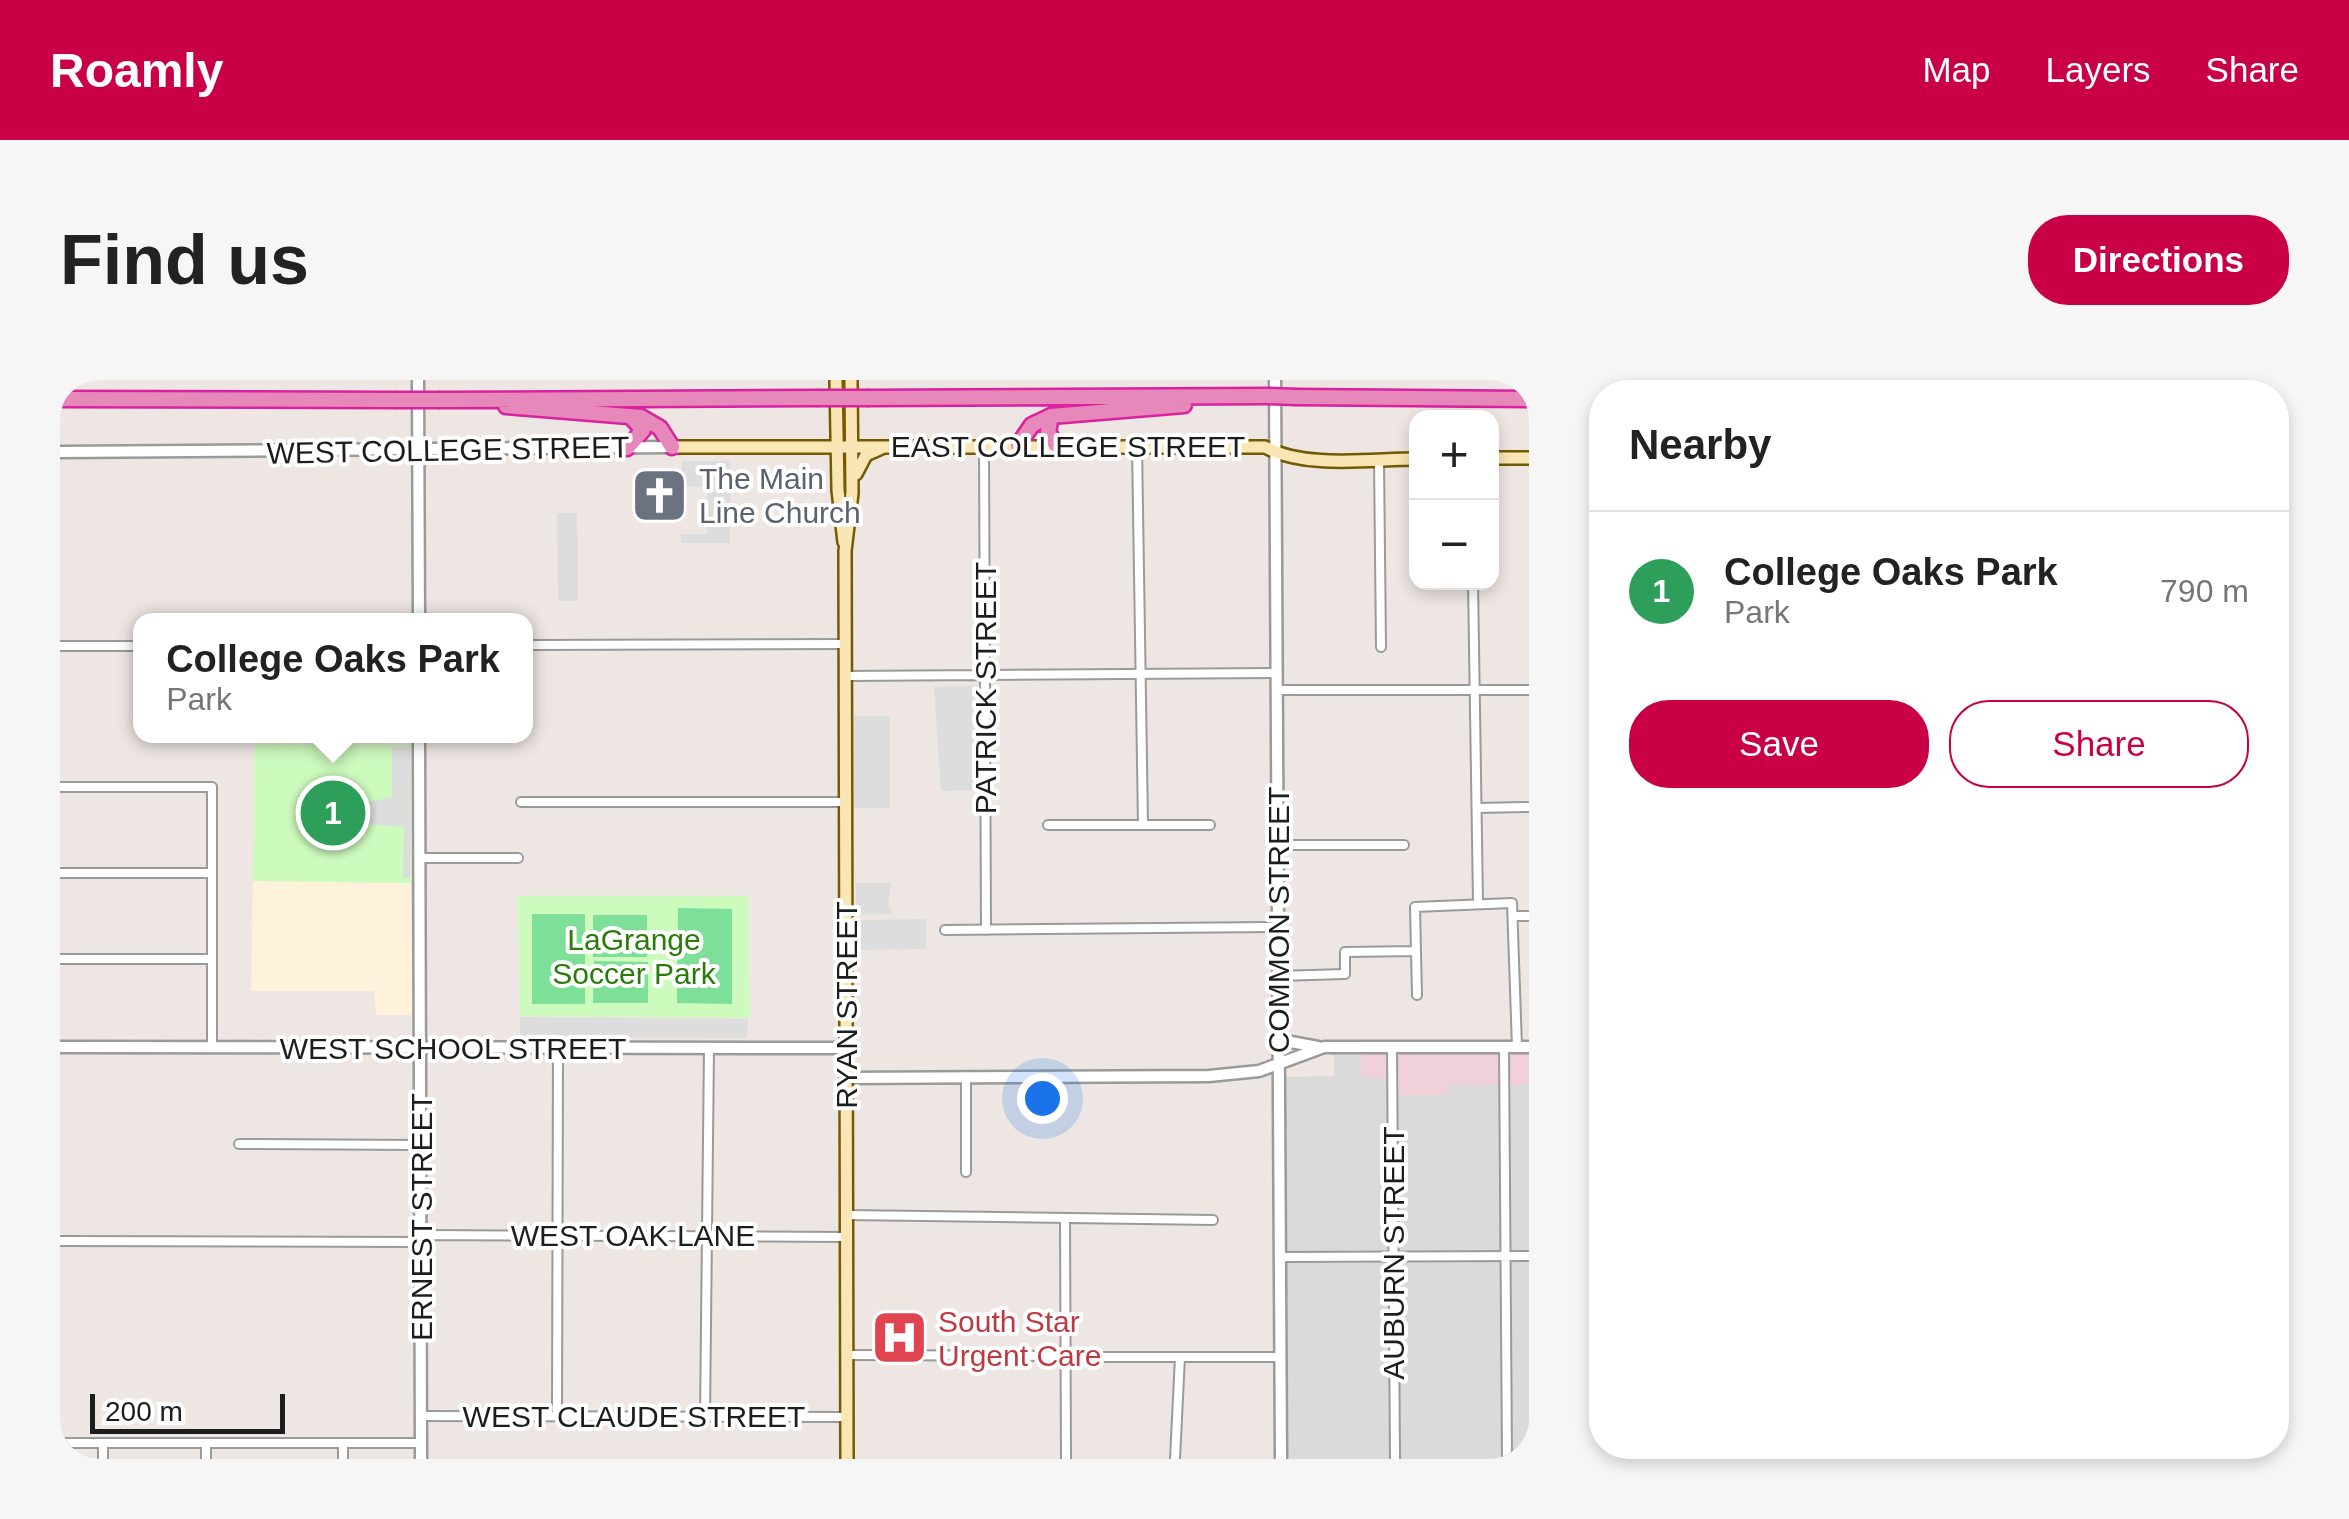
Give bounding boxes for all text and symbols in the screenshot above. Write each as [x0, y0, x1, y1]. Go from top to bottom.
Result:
text: Roamly [50, 44, 223, 97]
text: Map [1922, 50, 1991, 89]
text: Layers [2046, 50, 2151, 89]
text: Share [2206, 50, 2299, 89]
button: Directions [2028, 215, 2289, 305]
text: Find us [60, 221, 309, 299]
map controls [1409, 410, 1499, 590]
button: + [1409, 410, 1499, 500]
text: Nearby [1629, 421, 1771, 468]
street label: WEST COLLEGE STREET [266, 430, 630, 470]
street label: EAST COLLEGE STREET [891, 430, 1245, 463]
place label: The Main Line Church [699, 462, 861, 529]
church icon: The Main Line Church [630, 465, 690, 525]
button: − [1409, 500, 1499, 590]
text: College Oaks Park [1724, 551, 2058, 593]
street label: PATRICK STREET [969, 562, 1002, 814]
text: 1 [1653, 573, 1670, 609]
text: 790 m [2160, 573, 2249, 609]
text: Park [1724, 594, 1790, 630]
popup [133, 613, 533, 743]
text: College Oaks Park [166, 638, 500, 680]
text: Park [166, 681, 232, 717]
button: Save [1629, 700, 1929, 788]
button: Share [1949, 700, 2249, 788]
pin: 1 [300, 776, 366, 850]
street label: COMMON STREET [1262, 787, 1295, 1053]
street label: RYAN STREET [830, 901, 863, 1109]
park label: LaGrange Soccer Park [552, 923, 717, 990]
street label: WEST SCHOOL STREET [280, 1032, 626, 1065]
your location [1017, 1073, 1068, 1124]
street label: ERNEST STREET [405, 1093, 438, 1341]
street label: AUBURN STREET [1377, 1126, 1410, 1380]
street label: WEST OAK LANE [511, 1219, 755, 1252]
place label: South Star Urgent Care [938, 1305, 1101, 1372]
hospital icon: South Star Urgent Care [869, 1308, 929, 1368]
scale bar [90, 1389, 285, 1434]
text: 200 m [105, 1396, 183, 1427]
street label: WEST CLAUDE STREET [463, 1400, 805, 1433]

